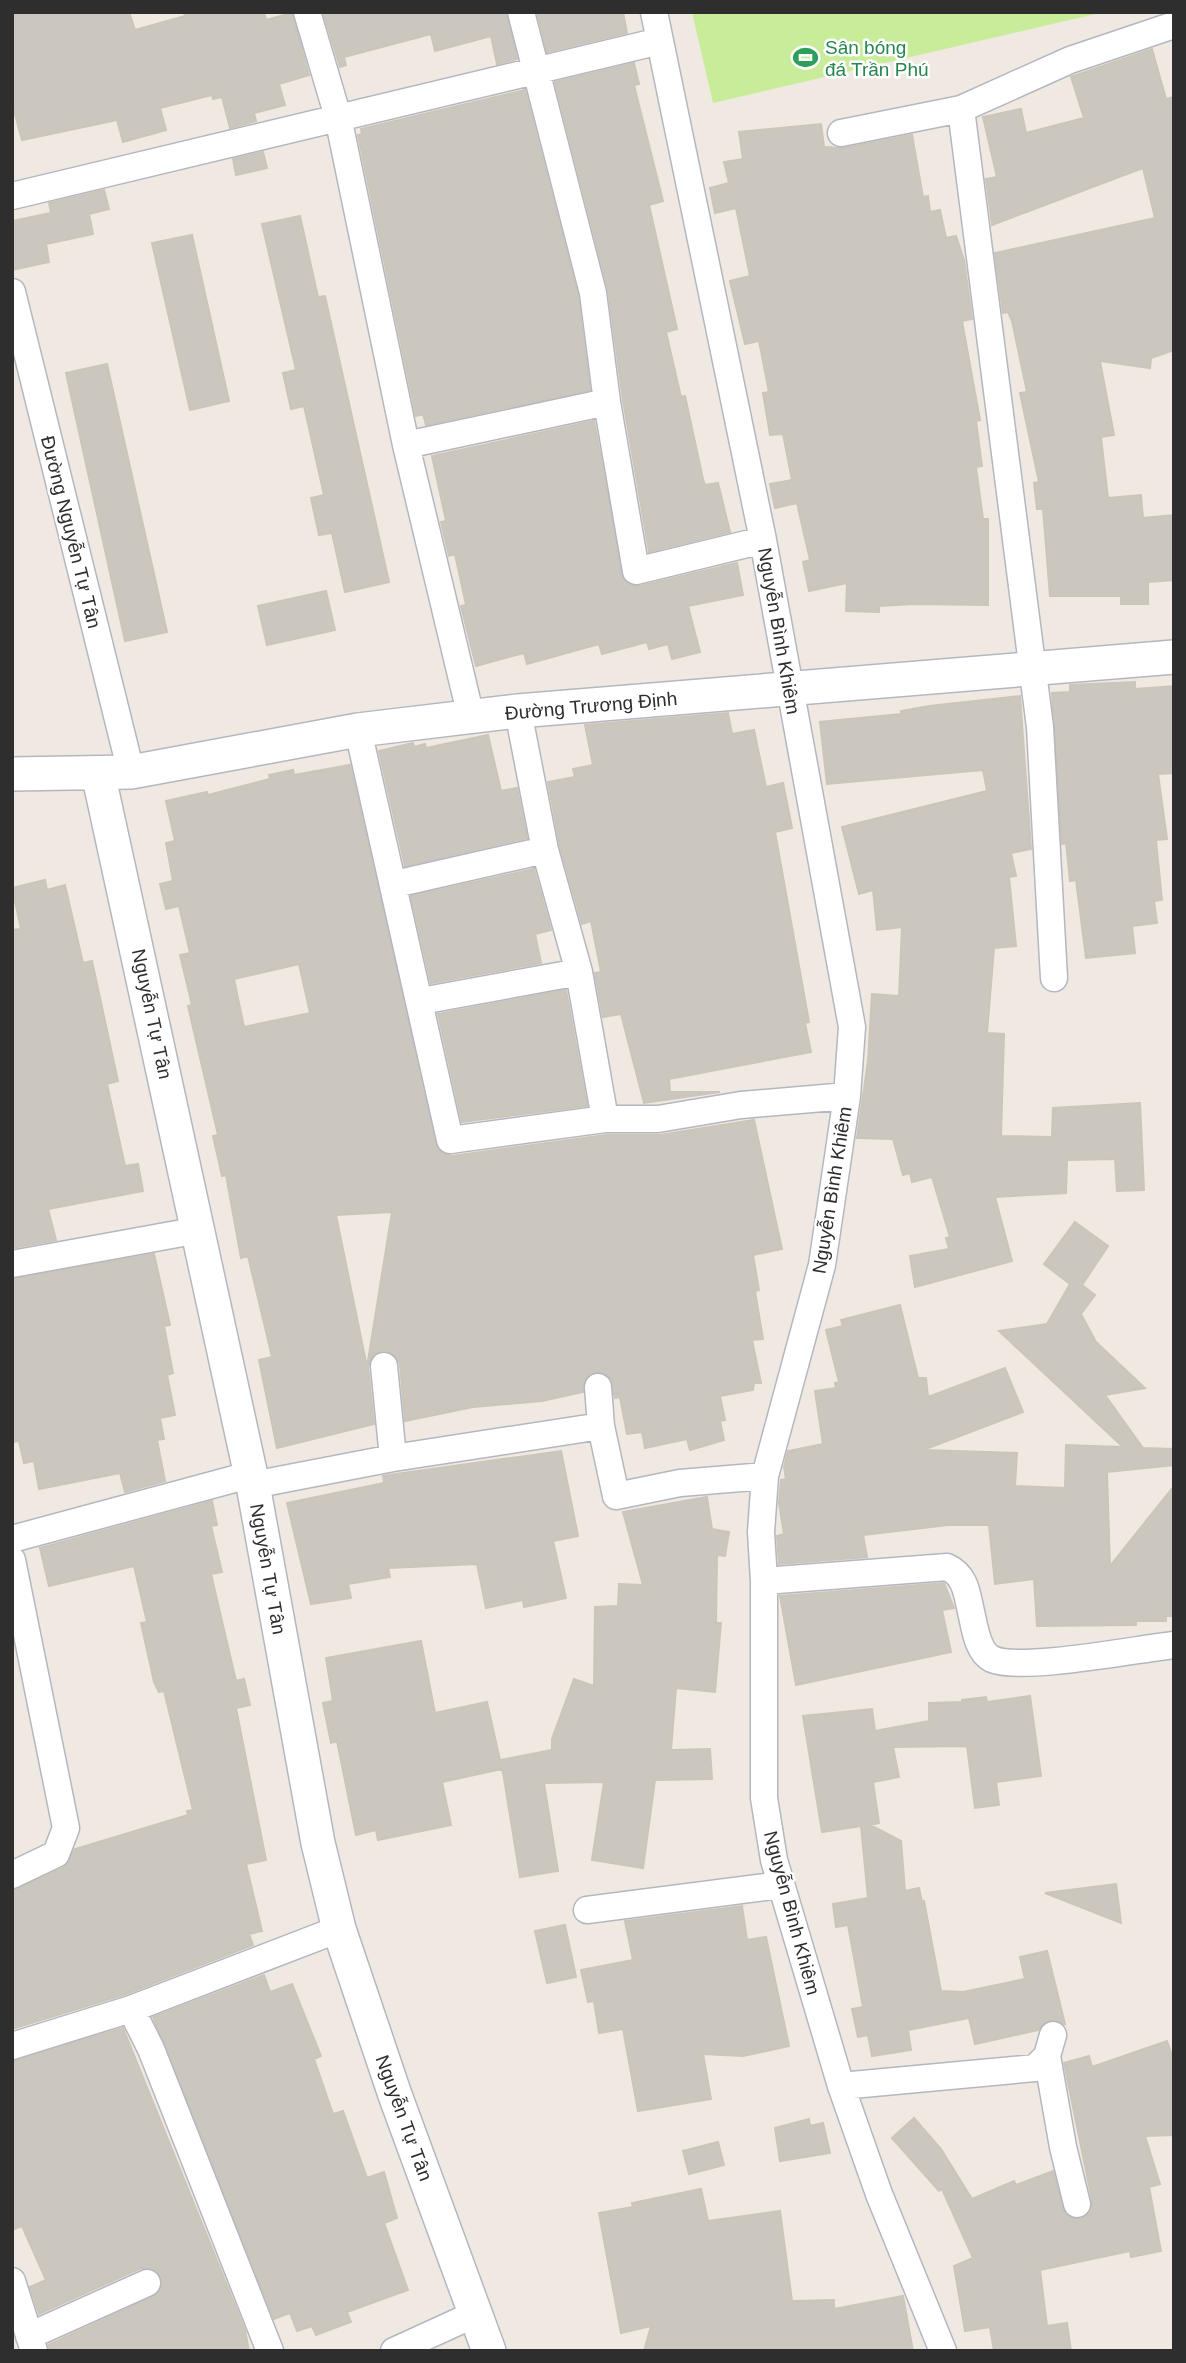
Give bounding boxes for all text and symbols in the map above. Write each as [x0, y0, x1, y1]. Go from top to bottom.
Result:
place label: Sân bóng đá Trần Phú [825, 37, 929, 80]
sports icon: Sân bóng đá Trần Phú [791, 44, 819, 72]
street label: Đường Nguyễn Tự Tân [37, 434, 105, 630]
street label: Nguyễn Bình Khiêm [754, 546, 804, 716]
street label: Đường Trương Định [504, 688, 678, 724]
street label: Nguyễn Tự Tân [128, 947, 176, 1081]
street label: Nguyễn Bình Khiêm [808, 1105, 856, 1275]
street label: Nguyễn Tự Tân [246, 1502, 290, 1636]
street label: Nguyễn Bình Khiêm [760, 1829, 824, 1997]
street label: Nguyễn Tự Tân [371, 2052, 437, 2184]

